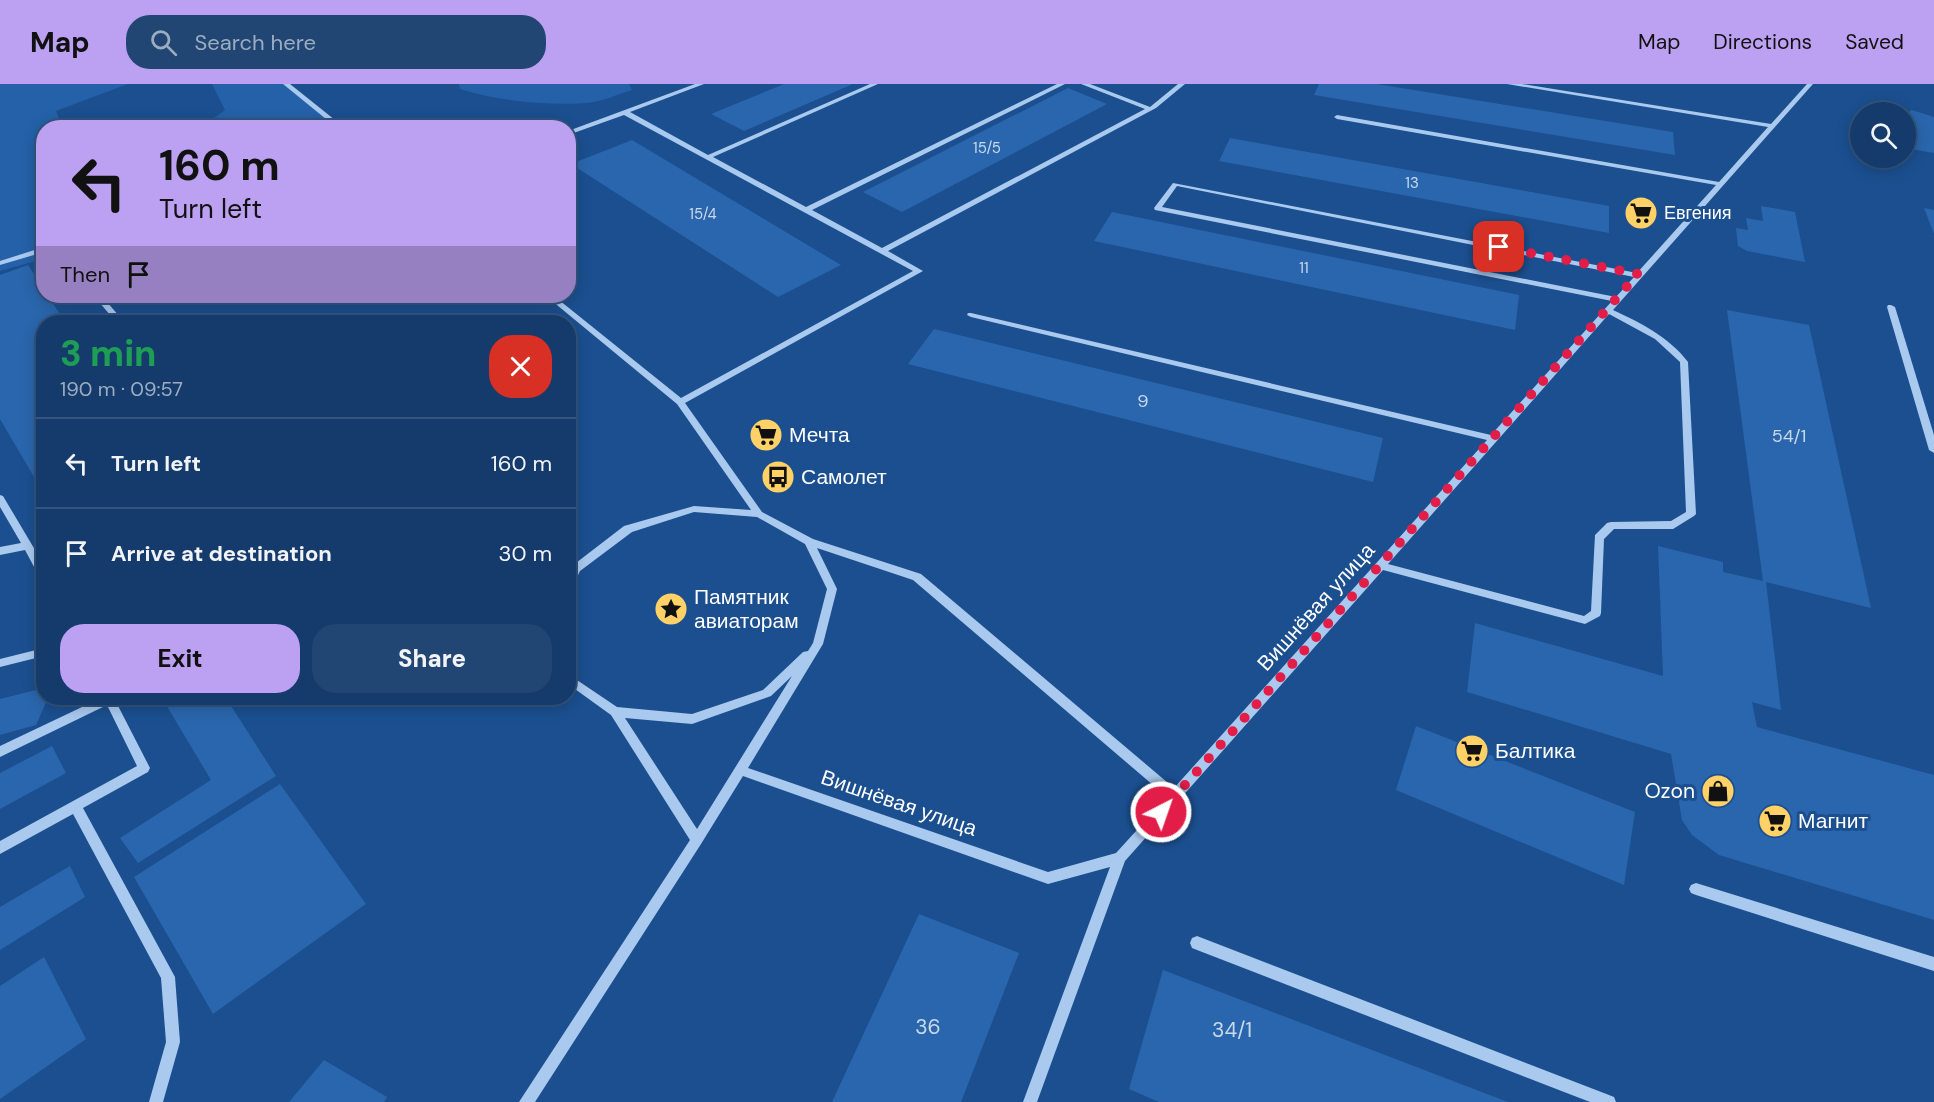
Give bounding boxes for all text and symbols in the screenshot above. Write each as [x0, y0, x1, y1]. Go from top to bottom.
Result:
search box [126, 15, 546, 69]
text: Map [30, 24, 90, 61]
icon: search [147, 26, 180, 59]
text: Search here [195, 28, 316, 57]
text: Map [1638, 28, 1680, 56]
text: Directions [1713, 28, 1812, 56]
text: Saved [1845, 28, 1904, 56]
map controls [1850, 102, 1916, 168]
button: search [1850, 102, 1916, 168]
text: 160 m [159, 138, 280, 193]
house number: 15/5 [973, 138, 1001, 158]
icon: left [60, 144, 138, 222]
house number: 13 [1405, 173, 1419, 193]
text: Turn left [159, 191, 262, 226]
supermarket icon: Евгения [1623, 195, 1659, 231]
place label: Евгения [1664, 201, 1732, 225]
house number: 15/4 [689, 204, 717, 224]
pin [1473, 221, 1524, 272]
icon: arrive [1482, 230, 1515, 263]
icon: arrive [122, 258, 155, 291]
house number: 11 [1299, 258, 1309, 278]
text: Then [60, 260, 110, 289]
text: 3 min [60, 330, 156, 377]
button: close [489, 335, 552, 398]
text: 190 m · 09:57 [60, 376, 183, 402]
house number: 9 [1137, 389, 1149, 413]
supermarket icon: Мечта [748, 417, 784, 453]
place label: Мечта [789, 421, 850, 449]
house number: 54/1 [1772, 424, 1806, 448]
icon: left [60, 447, 93, 480]
text: Turn left [111, 449, 201, 478]
text: 160 m [491, 449, 552, 478]
bus stop icon: Самолет [760, 459, 796, 495]
place label: Самолет [801, 463, 887, 491]
icon: arrive [60, 537, 93, 570]
street label: Вишнёвая улица [1251, 537, 1381, 677]
text: Arrive at destination [111, 539, 332, 568]
text: 30 m [498, 539, 552, 568]
place label: Памятник авиаторам [694, 583, 799, 635]
place icon: Памятник авиаторам [653, 591, 689, 627]
button: Exit [60, 624, 300, 693]
button: Share [312, 624, 552, 693]
supermarket icon: Балтика [1454, 733, 1490, 769]
place label: Балтика [1495, 737, 1576, 765]
street label: Вишнёвая улица [817, 763, 981, 843]
shop icon: Ozon [1700, 773, 1736, 809]
place label: Ozon [1645, 777, 1695, 805]
position arrow [1129, 780, 1193, 844]
supermarket icon: Магнит [1757, 803, 1793, 839]
place label: Магнит [1798, 807, 1868, 835]
house number: 36 [915, 1013, 941, 1041]
house number: 34/1 [1212, 1016, 1252, 1044]

